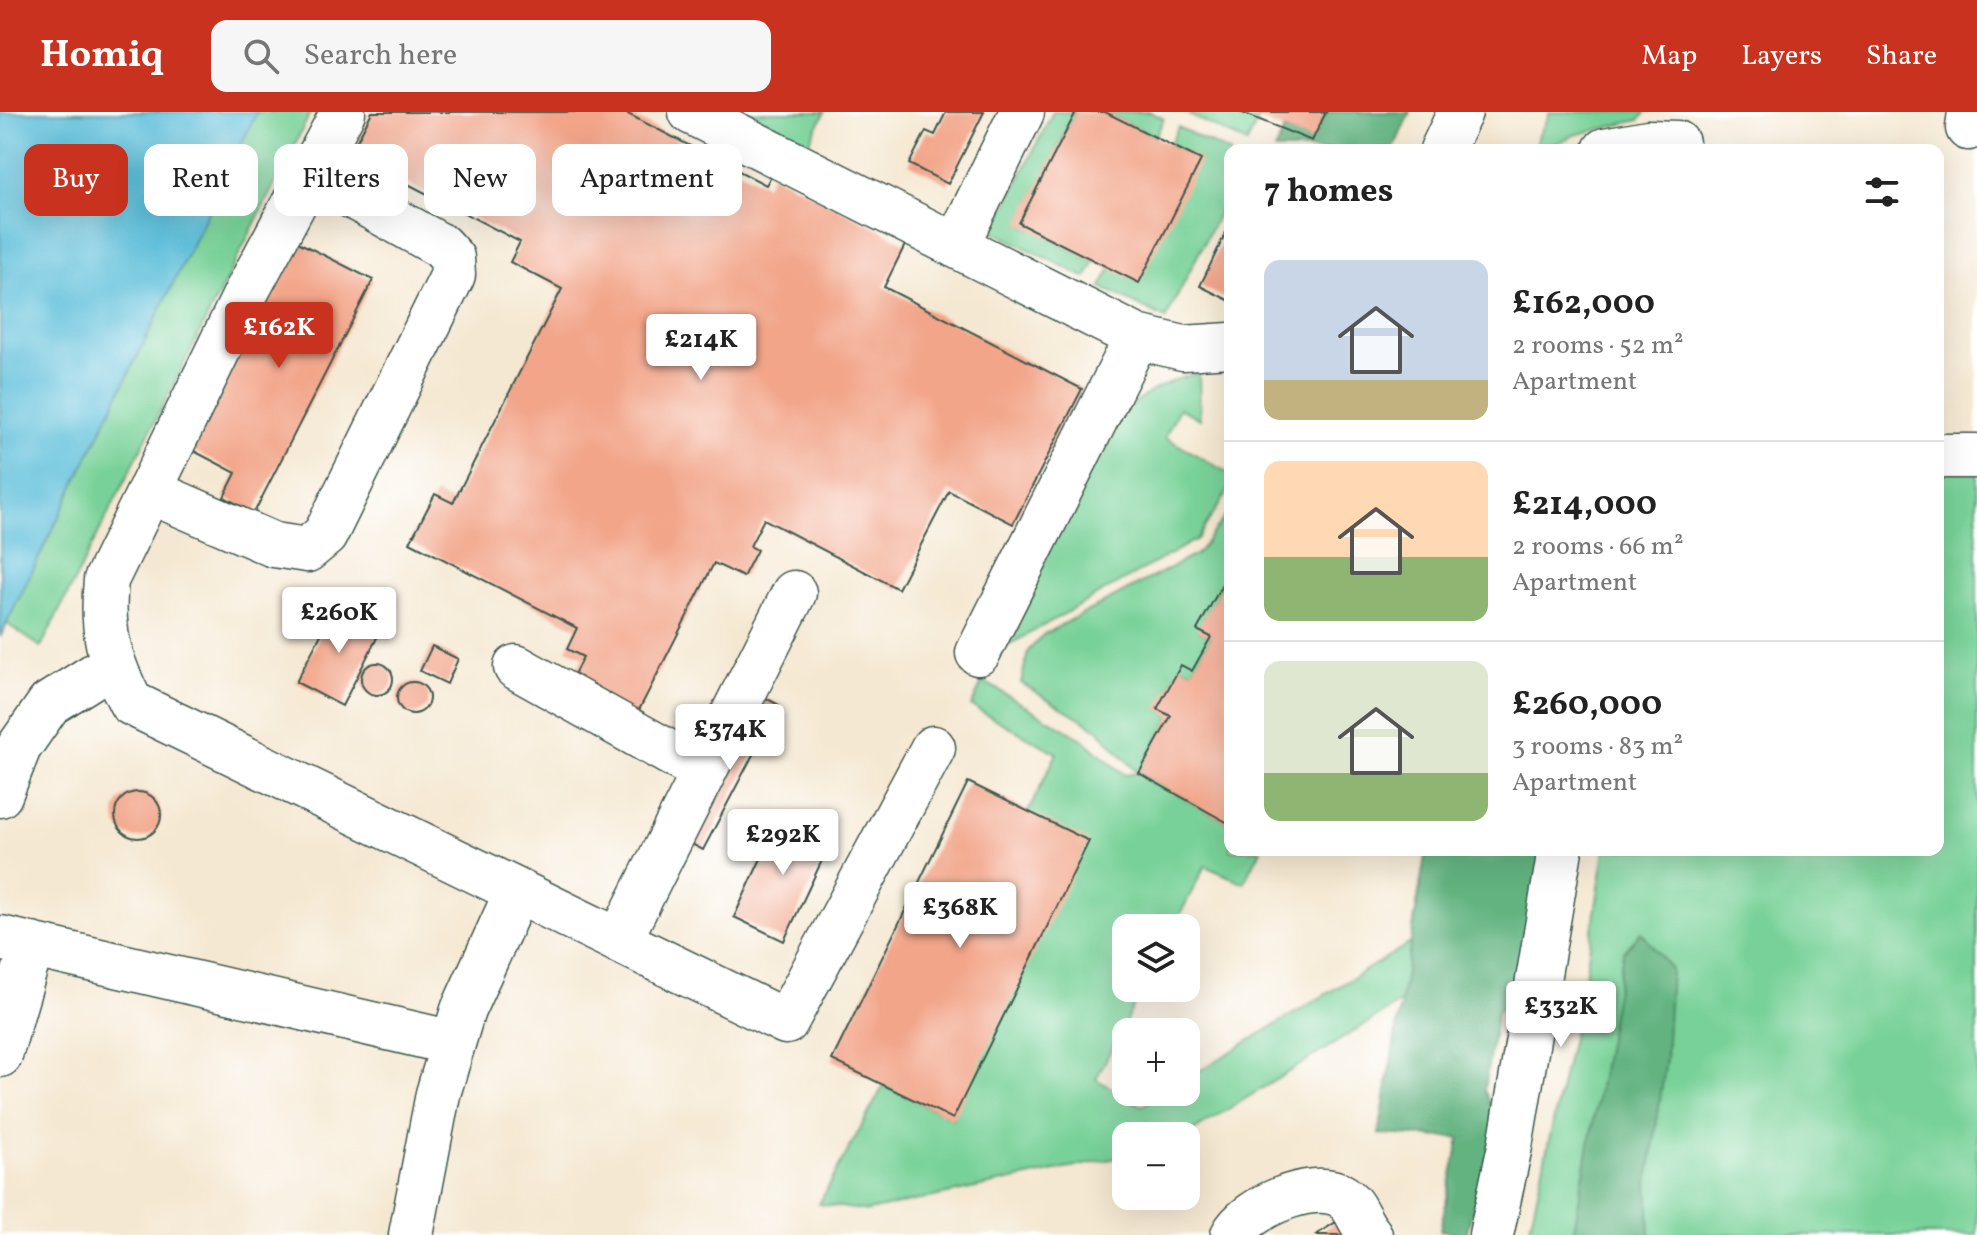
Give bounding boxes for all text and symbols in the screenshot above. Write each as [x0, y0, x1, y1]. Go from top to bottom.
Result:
search box [211, 20, 771, 92]
text: Homiq [40, 30, 163, 83]
icon: search [239, 34, 283, 78]
text: Search here [303, 35, 457, 77]
text: Map [1641, 37, 1697, 76]
text: Layers [1741, 37, 1822, 76]
text: Share [1866, 37, 1937, 76]
chip: Buy [24, 144, 128, 216]
chip: Rent [144, 144, 258, 216]
chip: Filters [274, 144, 408, 216]
chip: New [424, 144, 536, 216]
chip: Apartment [552, 144, 742, 216]
text: 7 homes [1264, 169, 1393, 216]
icon: filters [1860, 170, 1904, 214]
text: £162,000 [1512, 281, 1655, 328]
icon: home [1328, 292, 1424, 388]
pin: £162K [223, 302, 335, 370]
text: £162K [243, 310, 315, 346]
pin: £214K [645, 314, 757, 382]
text: £214K [664, 322, 738, 358]
text: 2 rooms · 52 m² [1512, 328, 1684, 364]
text: Apartment [1512, 364, 1637, 400]
text: £214,000 [1512, 482, 1657, 529]
icon: home [1328, 493, 1424, 589]
text: 2 rooms · 66 m² [1512, 529, 1684, 565]
text: Apartment [1512, 565, 1637, 601]
pin: £260K [283, 587, 395, 655]
text: £260K [300, 595, 378, 631]
text: £260,000 [1512, 682, 1662, 729]
icon: home [1328, 693, 1424, 789]
pin: £374K [674, 704, 786, 772]
text: £374K [693, 712, 767, 748]
text: 3 rooms · 83 m² [1512, 729, 1683, 765]
text: Apartment [1512, 765, 1637, 801]
pin: £292K [727, 809, 839, 877]
text: £292K [745, 817, 821, 853]
pin: £368K [904, 882, 1016, 950]
text: £368K [922, 890, 998, 926]
map controls [1112, 914, 1200, 1210]
button: layers [1112, 914, 1200, 1002]
pin: £332K [1505, 981, 1617, 1049]
text: £332K [1524, 989, 1598, 1025]
button: + [1112, 1018, 1200, 1106]
button: − [1112, 1122, 1200, 1210]

